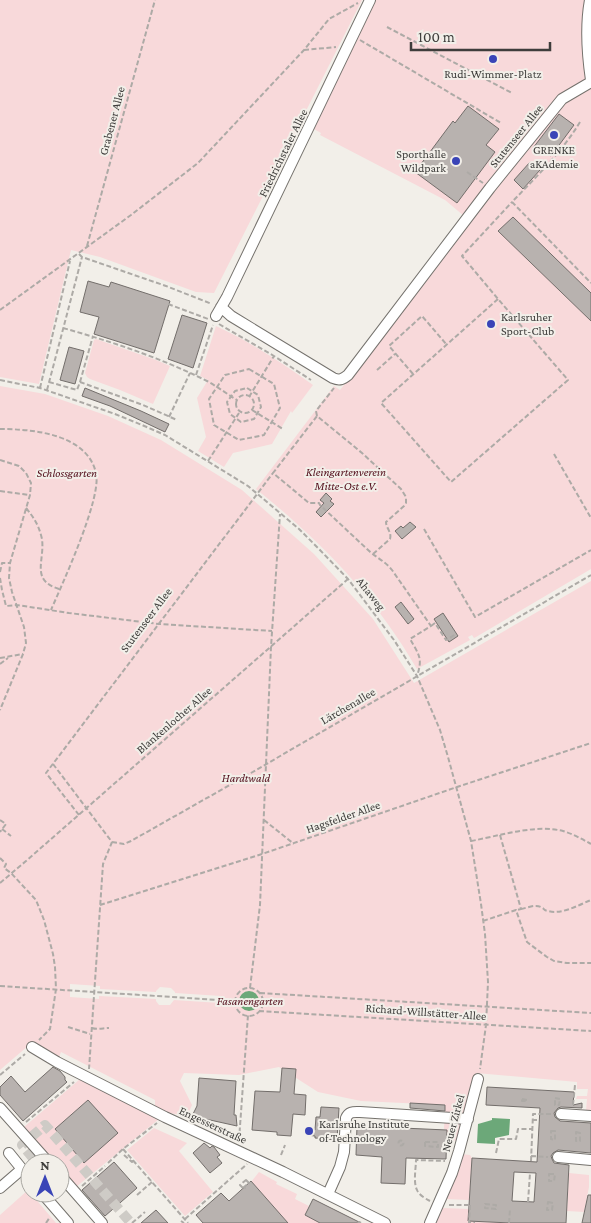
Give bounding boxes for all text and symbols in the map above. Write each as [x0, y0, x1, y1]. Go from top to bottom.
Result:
scale bar [411, 20, 550, 52]
text: 100 m [418, 29, 455, 45]
marker: Rudi-Wimmer-Platz [487, 53, 499, 65]
place label: Rudi-Wimmer-Platz [444, 67, 542, 81]
street label: Grabener Allee [96, 85, 128, 157]
street label: Stutenseer Allee [486, 102, 546, 170]
street label: Friedrichstaler Allee [256, 107, 310, 199]
marker: GRENKE aKAdemie [548, 129, 560, 141]
place label: GRENKE aKAdemie [530, 143, 578, 171]
place label: Sporthalle Wildpark [396, 147, 446, 175]
marker: Sporthalle Wildpark [450, 155, 462, 167]
place label: Karlsruher Sport-Club [501, 310, 554, 338]
marker: Karlsruher Sport-Club [485, 318, 497, 330]
park label: Kleingartenverein Mitte-Ost e.V. [306, 465, 386, 493]
park label: Schlossgarten [37, 466, 97, 480]
street label: Ahaweg [354, 574, 389, 614]
street label: Stutenseer Allee [117, 585, 175, 655]
street label: Blankenlocher Allee [134, 684, 214, 756]
street label: Lärchenallee [318, 685, 378, 727]
park label: Hardtwald [222, 771, 271, 785]
street label: Hagsfelder Allee [304, 798, 382, 836]
park label: Fasanengarten [217, 994, 283, 1008]
street label: Richard-Willstätter-Allee [365, 1001, 487, 1023]
street label: Neuer Zirkel [439, 1093, 467, 1153]
street label: Engesserstraße [177, 1103, 249, 1147]
place label: Karlsruhe Institute of Technology [319, 1117, 409, 1145]
marker: Karlsruhe Institute of Technology [303, 1125, 315, 1137]
north arrow [20, 1153, 70, 1203]
text: N [40, 1157, 50, 1173]

